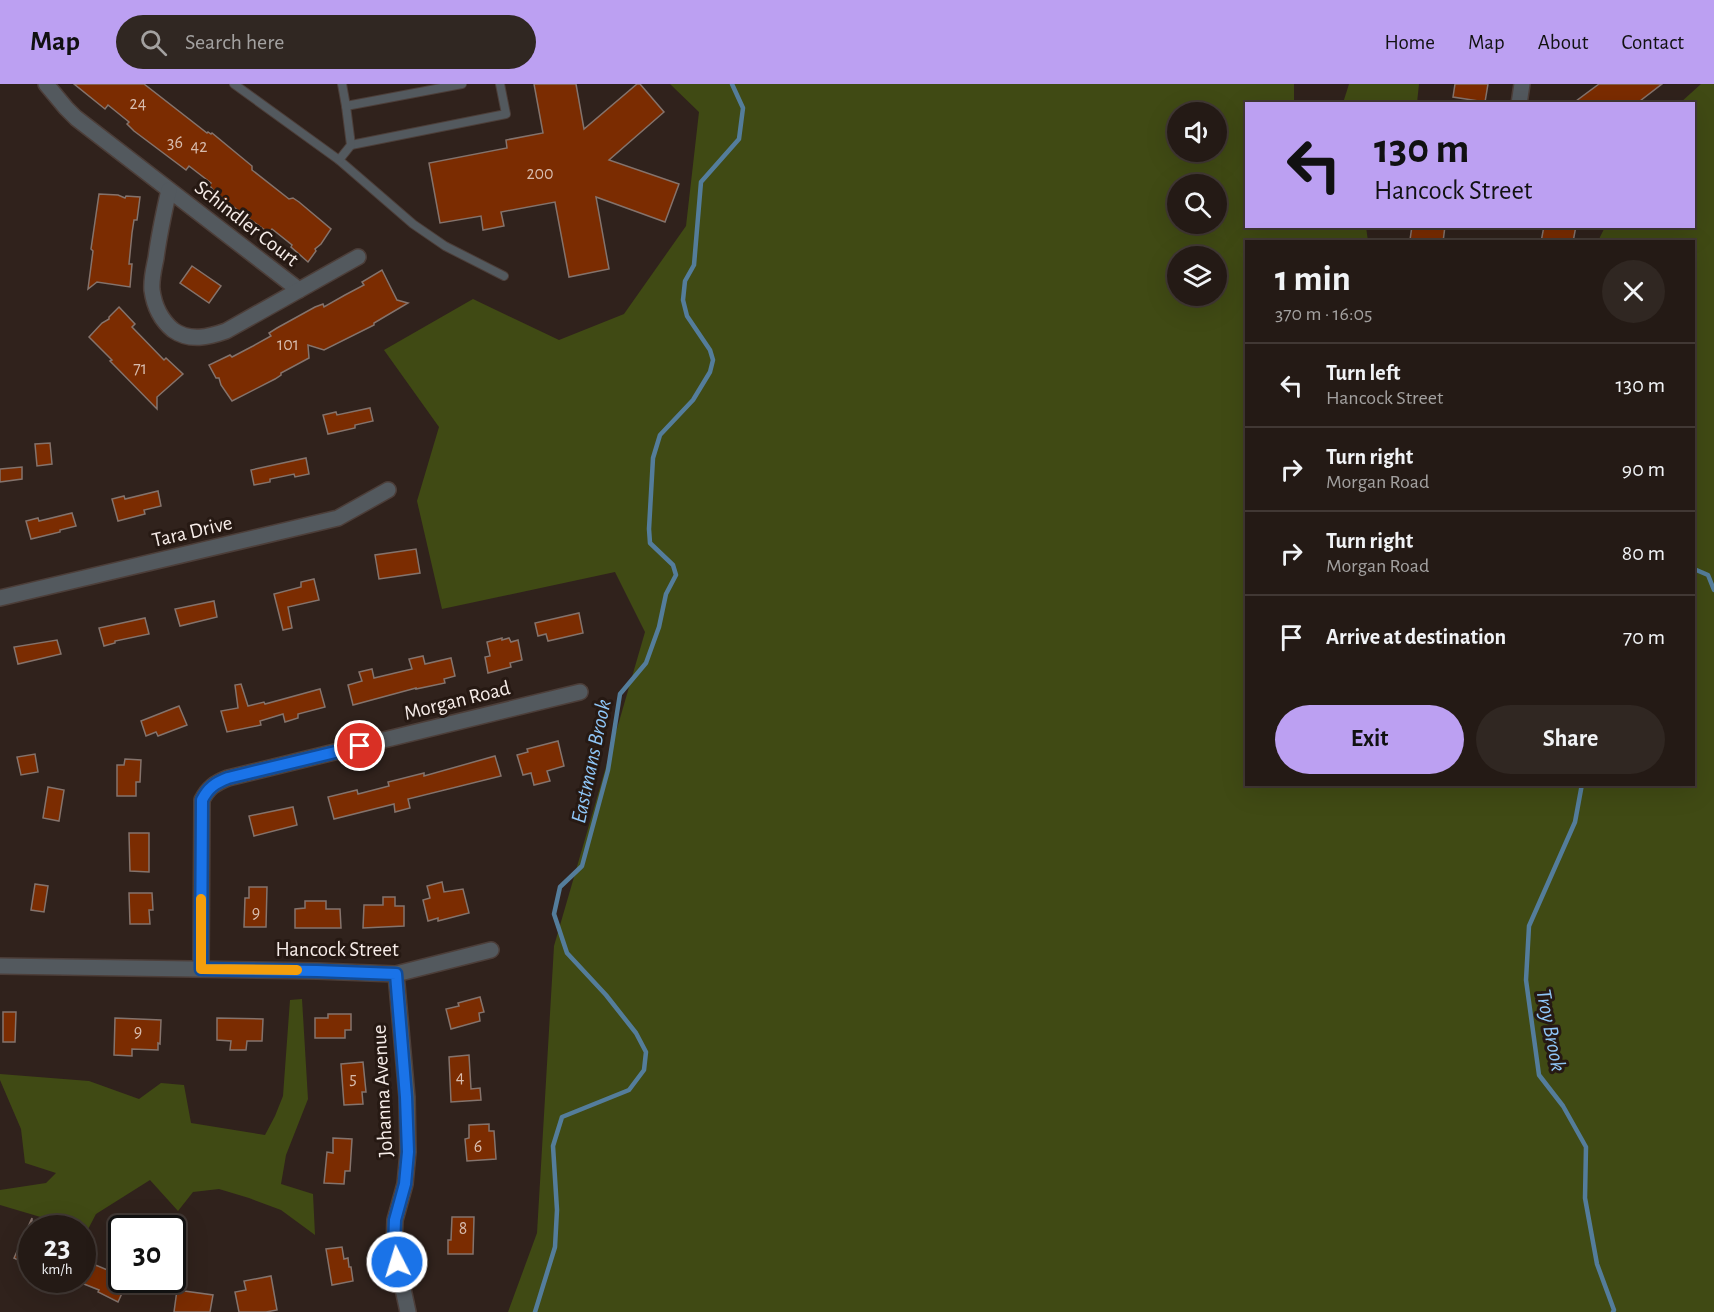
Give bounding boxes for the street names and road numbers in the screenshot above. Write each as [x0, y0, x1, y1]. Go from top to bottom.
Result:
street label: Schindler Court [191, 177, 303, 270]
street label: Tara Drive [150, 512, 234, 551]
street label: Morgan Road [402, 677, 512, 724]
street label: Hancock Street [275, 939, 399, 960]
street label: Johanna Avenue [369, 1024, 396, 1158]

